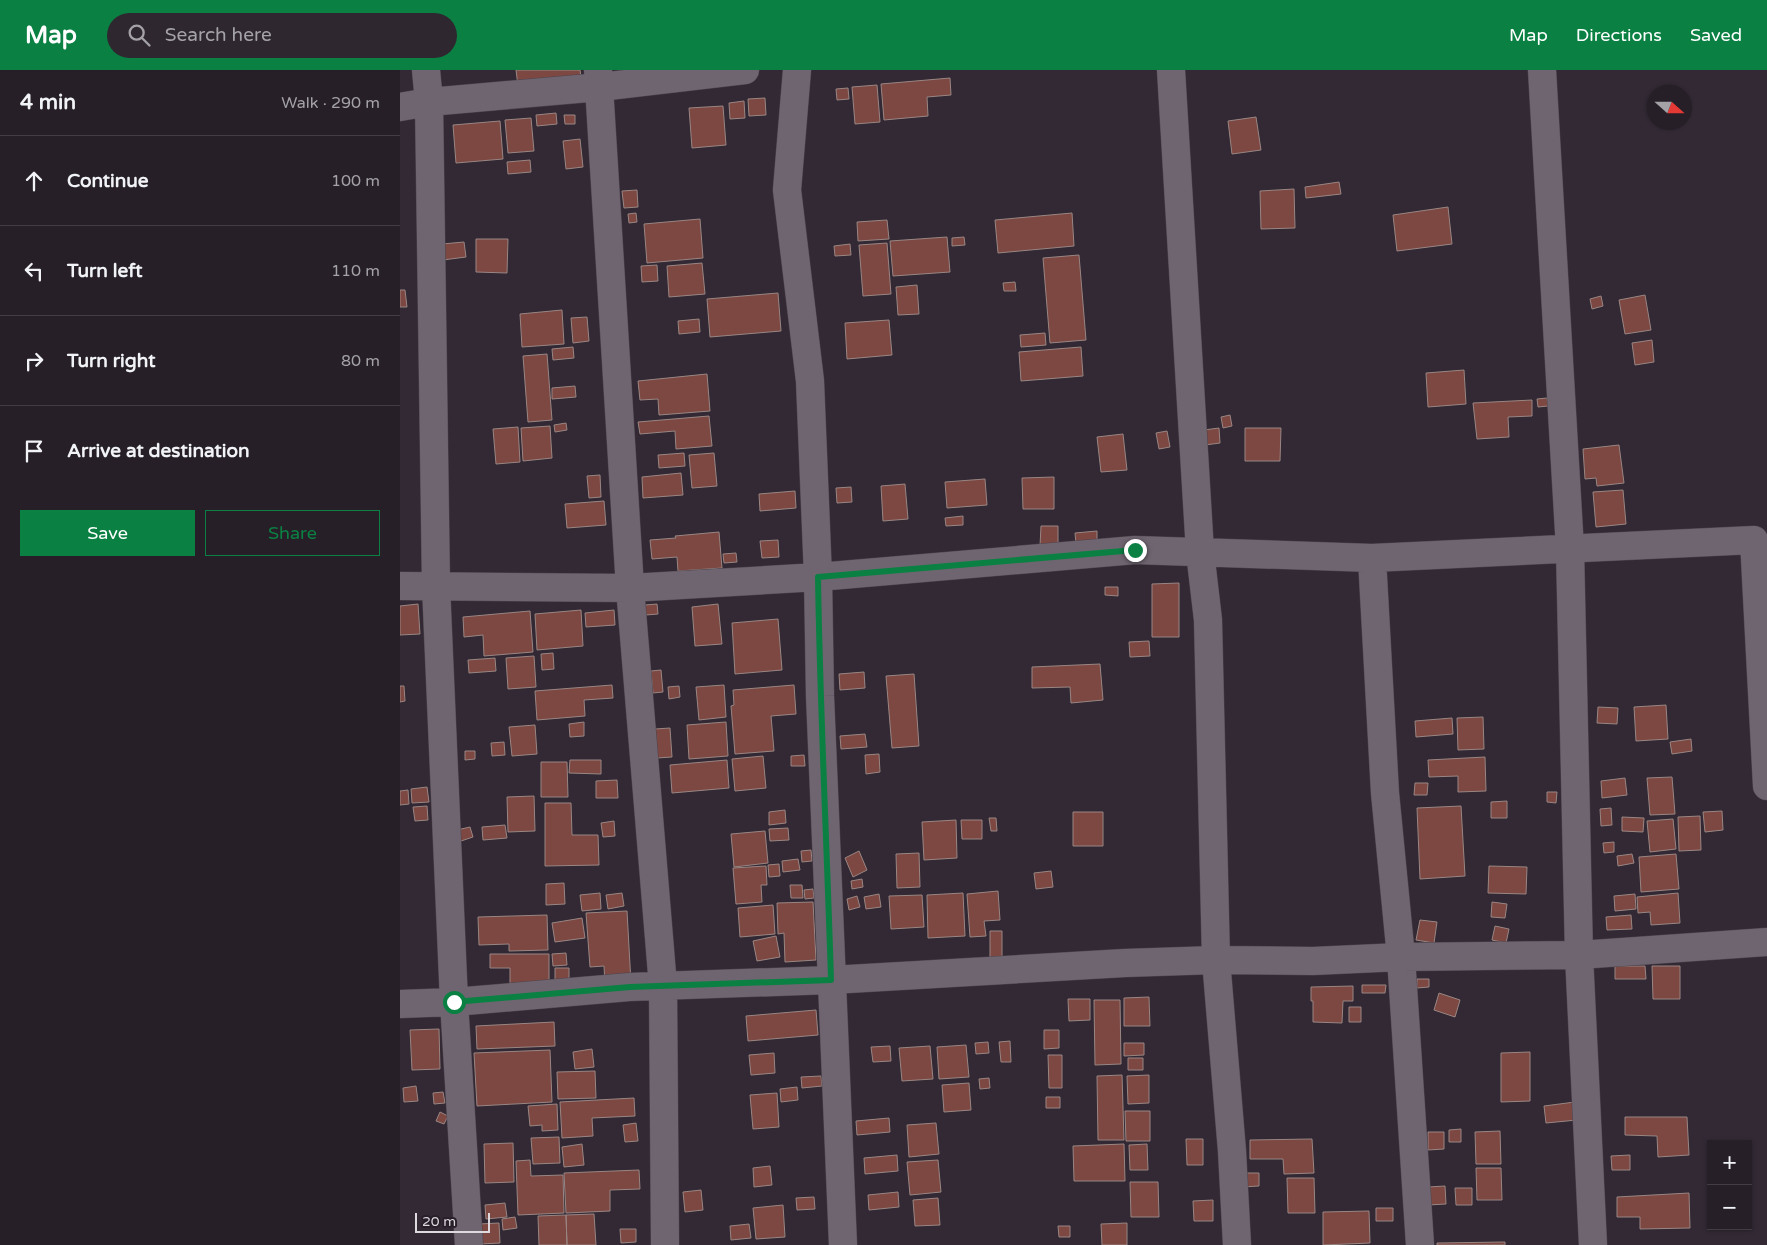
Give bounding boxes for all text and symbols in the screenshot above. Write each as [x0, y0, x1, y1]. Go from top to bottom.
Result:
search box [107, 13, 457, 58]
text: Map [25, 21, 77, 50]
icon: search [125, 21, 153, 49]
text: Search here [165, 24, 272, 46]
text: Map [1509, 24, 1548, 46]
text: Directions [1576, 24, 1662, 46]
text: Saved [1690, 24, 1742, 46]
north arrow [1647, 85, 1692, 130]
text: 4 min [20, 90, 76, 115]
text: Walk · 290 m [281, 93, 380, 113]
icon: ahead [20, 167, 48, 195]
text: Continue [67, 170, 149, 192]
text: 100 m [331, 171, 380, 191]
icon: left [20, 257, 48, 285]
text: Turn left [67, 260, 143, 282]
text: 110 m [331, 261, 380, 281]
icon: right [20, 347, 48, 375]
text: Turn right [67, 350, 155, 372]
text: 80 m [341, 351, 380, 371]
icon: arrive [20, 437, 48, 465]
text: Arrive at destination [67, 440, 250, 462]
button: Save [20, 510, 195, 556]
button: Share [205, 510, 380, 556]
route end [1124, 539, 1147, 562]
route start [443, 991, 466, 1014]
map controls [1707, 1140, 1752, 1230]
button: + [1707, 1140, 1752, 1185]
button: − [1707, 1185, 1752, 1230]
scale bar [415, 1210, 490, 1233]
text: 20 m [422, 1213, 456, 1230]

